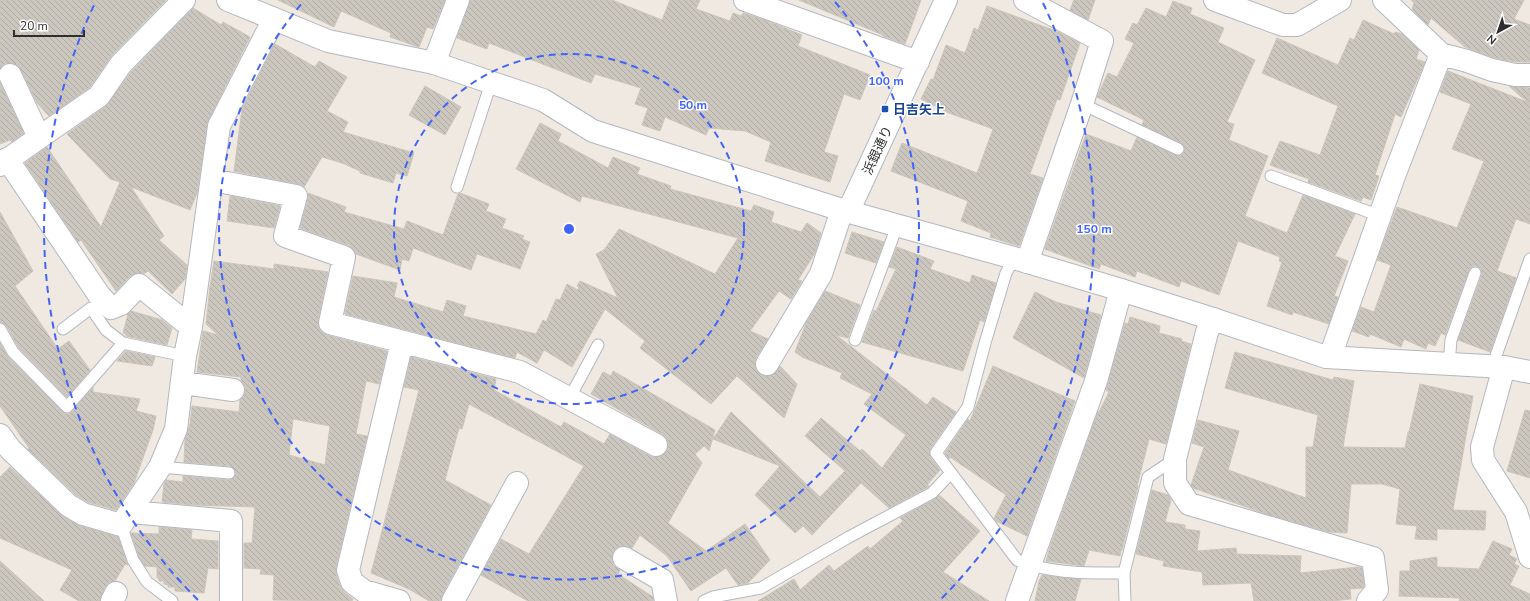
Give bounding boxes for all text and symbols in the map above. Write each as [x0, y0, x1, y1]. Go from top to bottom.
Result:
scale bar [14, 12, 84, 38]
north arrow [1478, 12, 1518, 52]
text: 20 m [20, 18, 48, 34]
text: N [1484, 31, 1500, 48]
text: 100 m [868, 73, 904, 89]
text: 50 m [679, 97, 707, 113]
place label: 日吉矢上 [893, 101, 945, 119]
marker: 日吉矢上 [880, 104, 890, 114]
street label: 浜銀通り [859, 123, 897, 178]
text: 150 m [1076, 221, 1112, 237]
centre of rings [562, 222, 576, 236]

